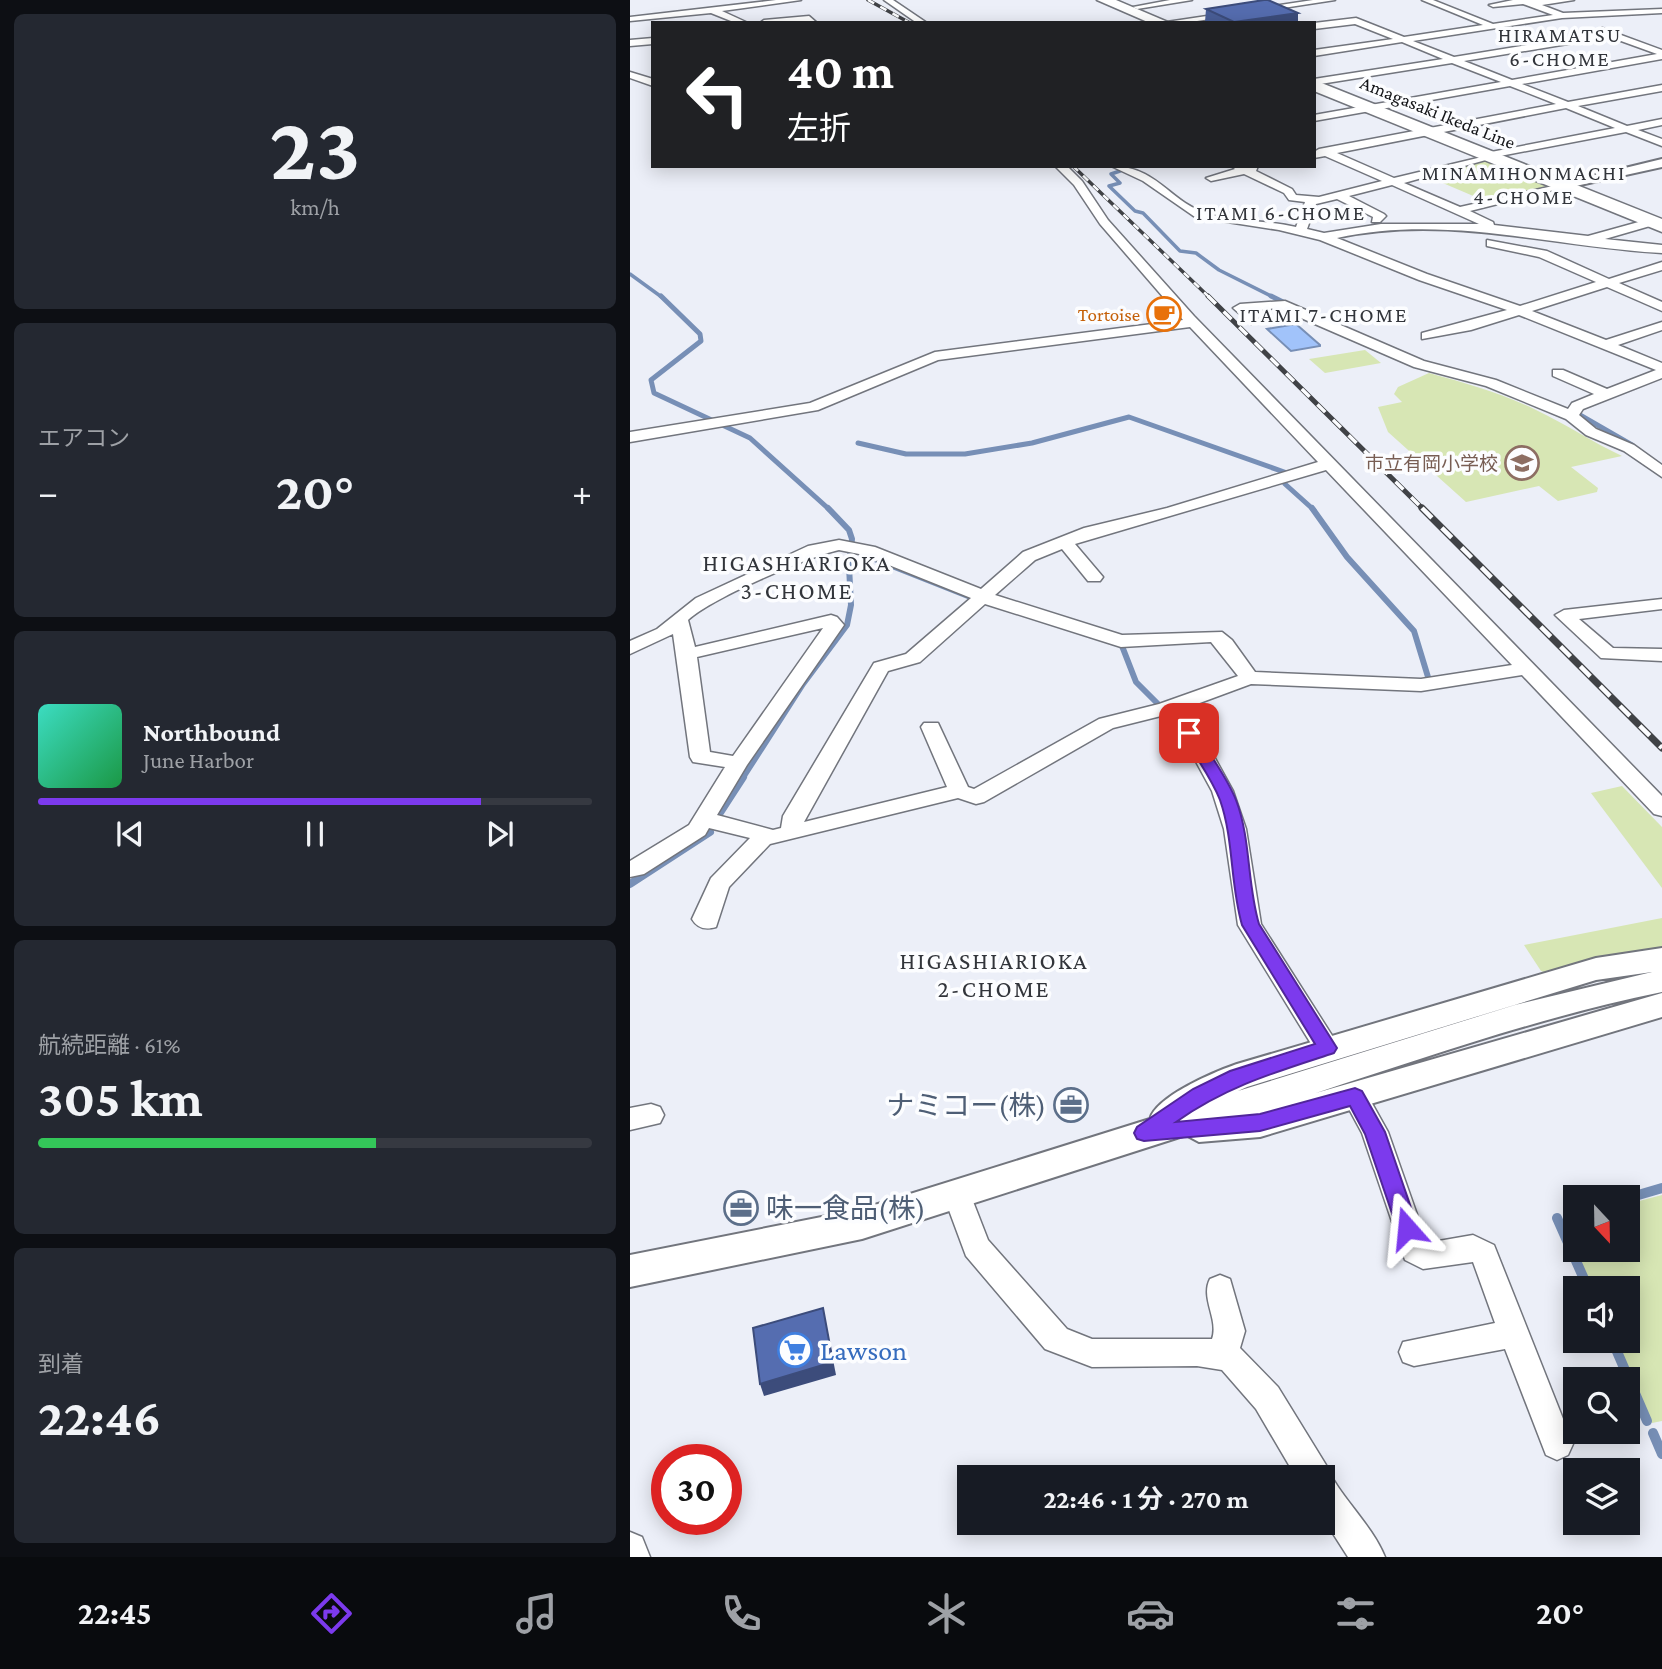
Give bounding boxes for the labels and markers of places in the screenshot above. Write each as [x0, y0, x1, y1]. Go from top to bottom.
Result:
cafe icon: Tortoise [1145, 295, 1183, 333]
place label: Tortoise [1078, 304, 1140, 325]
school or university icon: 市立有岡小学校 [1503, 444, 1541, 482]
place label: 市立有岡小学校 [1365, 453, 1498, 474]
pin [1159, 703, 1219, 763]
office icon: ナミコー(株) [1052, 1086, 1090, 1124]
place label: ナミコー(株) [886, 1090, 1046, 1122]
office icon: 味一食品(株) [722, 1189, 760, 1227]
place label: 味一食品(株) [766, 1193, 926, 1225]
supermarket icon: Lawson [776, 1331, 814, 1369]
place label: Lawson [820, 1335, 907, 1366]

